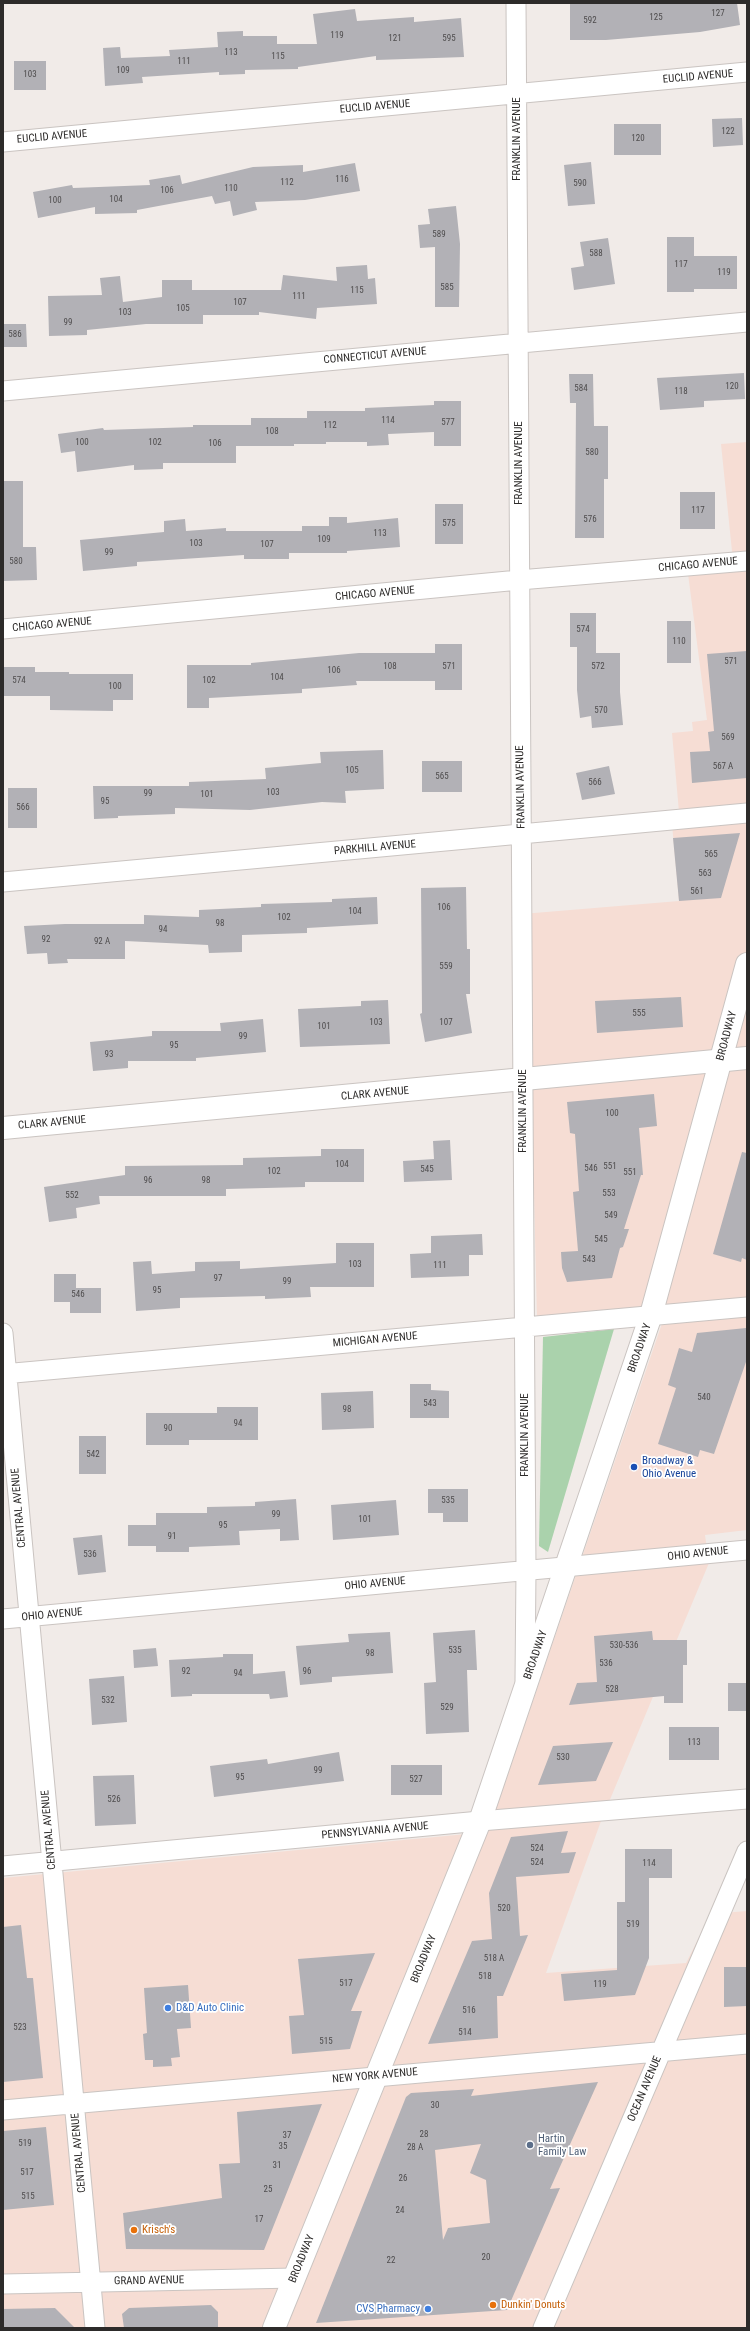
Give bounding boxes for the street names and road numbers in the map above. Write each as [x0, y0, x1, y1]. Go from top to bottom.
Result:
street label: EUCLID AVENUE [662, 67, 734, 87]
street label: EUCLID AVENUE [339, 97, 411, 117]
street label: FRANKLIN AVENUE [510, 97, 524, 181]
street label: EUCLID AVENUE [16, 127, 88, 147]
street label: CONNECTICUT AVENUE [323, 345, 427, 367]
street label: FRANKLIN AVENUE [512, 421, 526, 505]
street label: CHICAGO AVENUE [658, 555, 738, 575]
street label: CHICAGO AVENUE [335, 584, 415, 604]
street label: CHICAGO AVENUE [12, 615, 92, 635]
street label: FRANKLIN AVENUE [514, 745, 528, 829]
street label: PARKHILL AVENUE [334, 838, 416, 858]
street label: BROADWAY [714, 1010, 740, 1062]
street label: FRANKLIN AVENUE [516, 1069, 530, 1153]
street label: CLARK AVENUE [340, 1084, 410, 1104]
street label: CLARK AVENUE [17, 1113, 87, 1133]
street label: BROADWAY [626, 1322, 654, 1374]
street label: MICHIGAN AVENUE [332, 1330, 418, 1350]
street label: FRANKLIN AVENUE [518, 1393, 532, 1477]
street label: CENTRAL AVENUE [9, 1468, 29, 1548]
street label: OHIO AVENUE [667, 1544, 729, 1564]
street label: OHIO AVENUE [344, 1575, 406, 1593]
street label: OHIO AVENUE [21, 1606, 83, 1624]
street label: BROADWAY [522, 1629, 550, 1681]
street label: CENTRAL AVENUE [39, 1790, 59, 1870]
street label: PENNSYLVANIA AVENUE [321, 1820, 429, 1842]
street label: BROADWAY [408, 1933, 440, 1985]
street label: OCEAN AVENUE [625, 2054, 665, 2124]
street label: NEW YORK AVENUE [332, 2066, 418, 2086]
street label: CENTRAL AVENUE [69, 2113, 89, 2193]
street label: BROADWAY [286, 2233, 318, 2285]
street label: GRAND AVENUE [114, 2274, 184, 2288]

